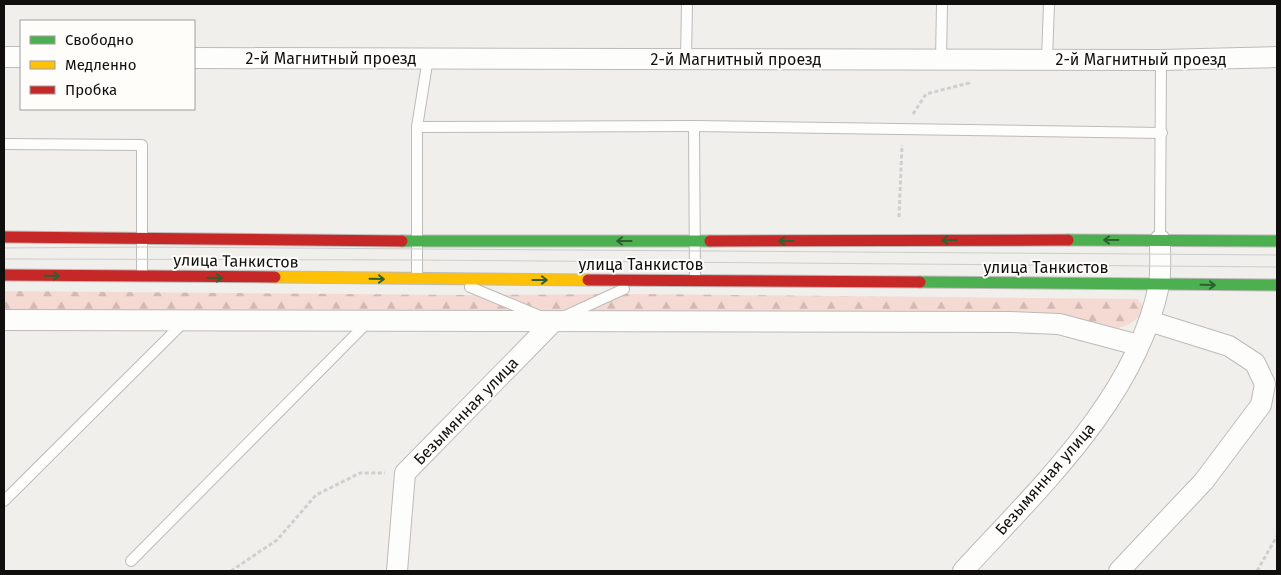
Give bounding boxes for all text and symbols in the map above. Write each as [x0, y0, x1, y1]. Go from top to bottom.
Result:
legend [20, 20, 195, 110]
text: Свободно [65, 31, 134, 49]
street label: 2-й Магнитный проезд [246, 49, 417, 68]
street label: 2-й Магнитный проезд [651, 50, 822, 69]
street label: 2-й Магнитный проезд [1056, 50, 1227, 69]
text: Медленно [65, 56, 137, 74]
text: Пробка [65, 81, 117, 99]
one-way arrow [1104, 235, 1120, 245]
one-way arrow [616, 236, 632, 246]
one-way arrow [779, 236, 795, 246]
one-way arrow [941, 236, 957, 245]
street label: улица Танкистов [173, 250, 299, 272]
street label: улица Танкистов [578, 255, 704, 274]
street label: улица Танкистов [983, 258, 1109, 277]
one-way arrow [44, 271, 60, 281]
one-way arrow [207, 273, 223, 282]
one-way arrow [369, 274, 385, 284]
one-way arrow [532, 275, 548, 285]
one-way arrow [1199, 280, 1215, 290]
street label: Безымянная улица [410, 353, 522, 469]
street label: Безымянная улица [991, 419, 1099, 539]

